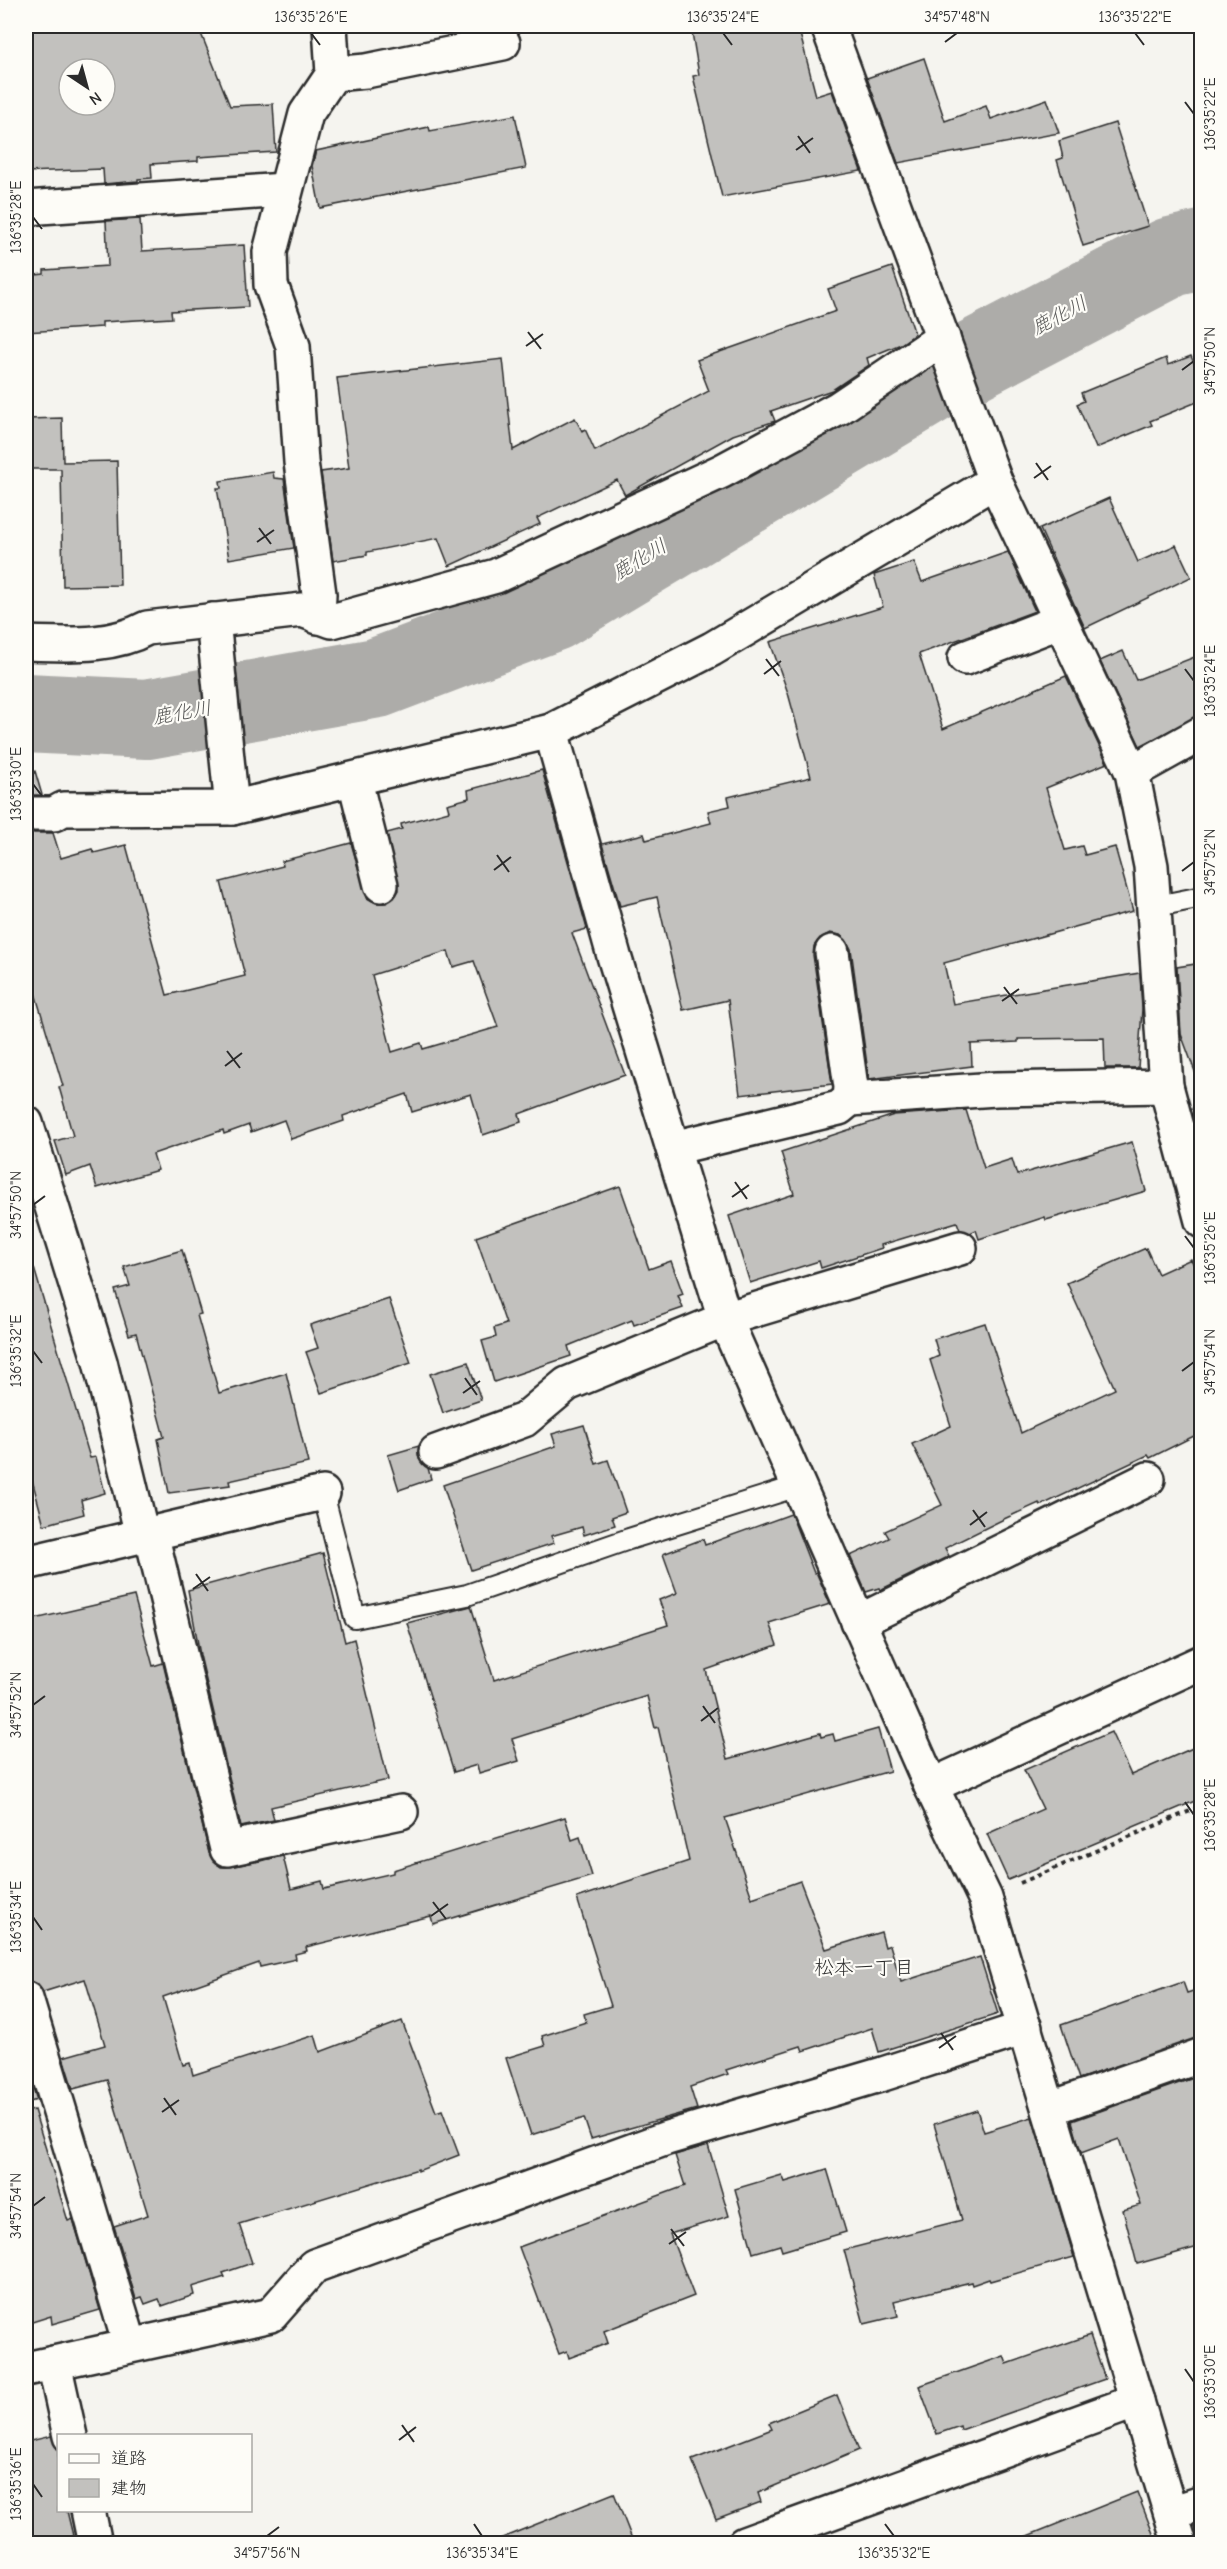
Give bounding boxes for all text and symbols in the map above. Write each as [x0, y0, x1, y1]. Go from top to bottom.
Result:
text: 136°35'26"E [274, 8, 348, 26]
text: 136°35'24"E [687, 8, 759, 26]
text: 34°57'48"N [924, 8, 990, 26]
text: 136°35'22"E [1099, 8, 1171, 26]
north arrow [57, 57, 117, 117]
text: 136°35'22"E [1201, 78, 1219, 150]
text: N [86, 88, 105, 109]
text: 136°35'28"E [7, 181, 25, 253]
water label: 鹿化川 [1027, 291, 1091, 340]
text: 34°57'50"N [1201, 327, 1219, 395]
water label: 鹿化川 [608, 534, 671, 585]
text: 136°35'24"E [1201, 645, 1219, 717]
water label: 鹿化川 [151, 696, 214, 729]
text: 136°35'30"E [7, 747, 25, 821]
text: 34°57'52"N [1201, 829, 1219, 895]
text: 34°57'50"N [7, 1171, 25, 1239]
text: 136°35'26"E [1201, 1211, 1219, 1285]
text: 136°35'32"E [7, 1315, 25, 1387]
text: 34°57'54"N [1201, 1329, 1219, 1395]
text: 34°57'52"N [7, 1672, 25, 1738]
text: 136°35'28"E [1201, 1779, 1219, 1851]
text: 136°35'34"E [7, 1881, 25, 1953]
district label: 松本一丁目 [814, 1956, 914, 1979]
text: 34°57'54"N [7, 2173, 25, 2239]
text: 136°35'30"E [1201, 2345, 1219, 2419]
legend [57, 2434, 252, 2512]
text: 136°35'36"E [7, 2448, 25, 2520]
text: 道路 [111, 2448, 147, 2469]
text: 建物 [111, 2478, 147, 2499]
text: 34°57'56"N [234, 2544, 300, 2562]
text: 136°35'34"E [446, 2544, 518, 2562]
text: 136°35'32"E [858, 2544, 930, 2562]

